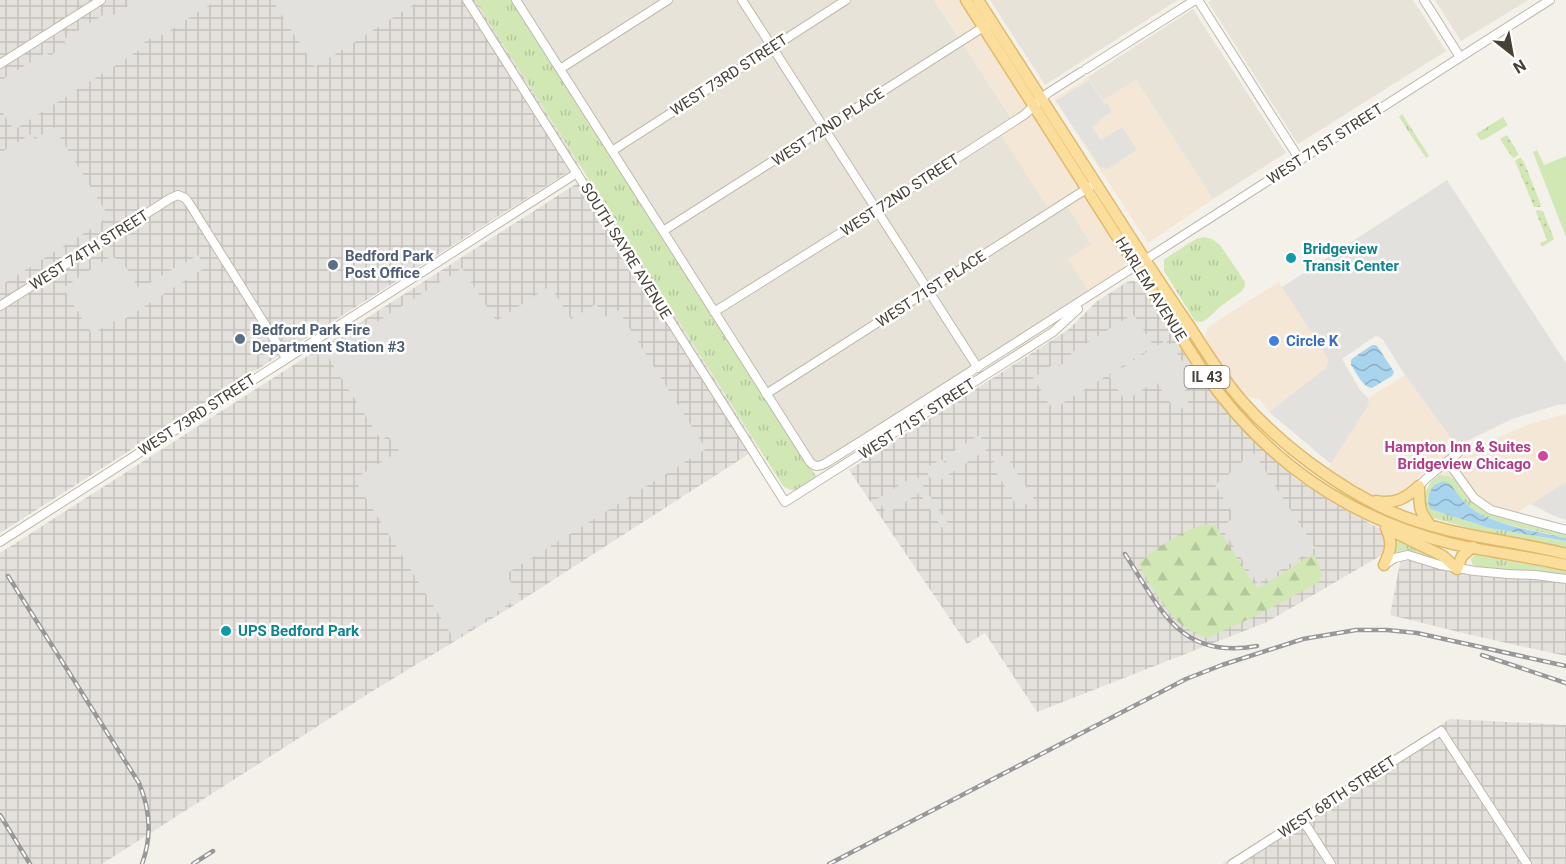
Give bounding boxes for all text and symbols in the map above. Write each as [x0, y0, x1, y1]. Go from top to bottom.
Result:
north arrow [1482, 24, 1542, 84]
street label: WEST 73RD STREET [667, 30, 791, 120]
text: N [1510, 55, 1529, 77]
street label: WEST 72ND PLACE [769, 84, 888, 170]
street label: WEST 71ST STREET [1264, 100, 1386, 188]
street label: WEST 72ND STREET [837, 150, 963, 240]
street label: SOUTH SAYRE AVENUE [577, 180, 675, 323]
street label: WEST 74TH STREET [26, 206, 152, 294]
street label: HARLEM AVENUE [1112, 234, 1191, 345]
place label: Bridgeview Transit Center [1303, 240, 1399, 275]
place label: Bedford Park Post Office [345, 247, 435, 282]
street label: WEST 71ST PLACE [873, 247, 990, 331]
marker: Bridgeview Transit Center [1284, 251, 1298, 265]
marker: Bedford Park Post Office [326, 258, 340, 272]
place label: Bedford Park Fire Department Station #3 [252, 321, 405, 356]
marker: Bedford Park Fire Department Station #3 [233, 332, 247, 346]
place label: Circle K [1286, 332, 1339, 350]
marker: Circle K [1267, 334, 1281, 348]
road number: IL 43 [1184, 366, 1230, 388]
street label: WEST 73RD STREET [135, 370, 259, 460]
street label: WEST 71ST STREET [856, 375, 978, 463]
place label: Hampton Inn & Suites Bridgeview Chicago [1384, 438, 1531, 473]
marker: Hampton Inn & Suites Bridgeview Chicago [1536, 449, 1550, 463]
place label: UPS Bedford Park [238, 622, 360, 640]
marker: UPS Bedford Park [219, 624, 233, 638]
street label: WEST 68TH STREET [1275, 752, 1399, 842]

